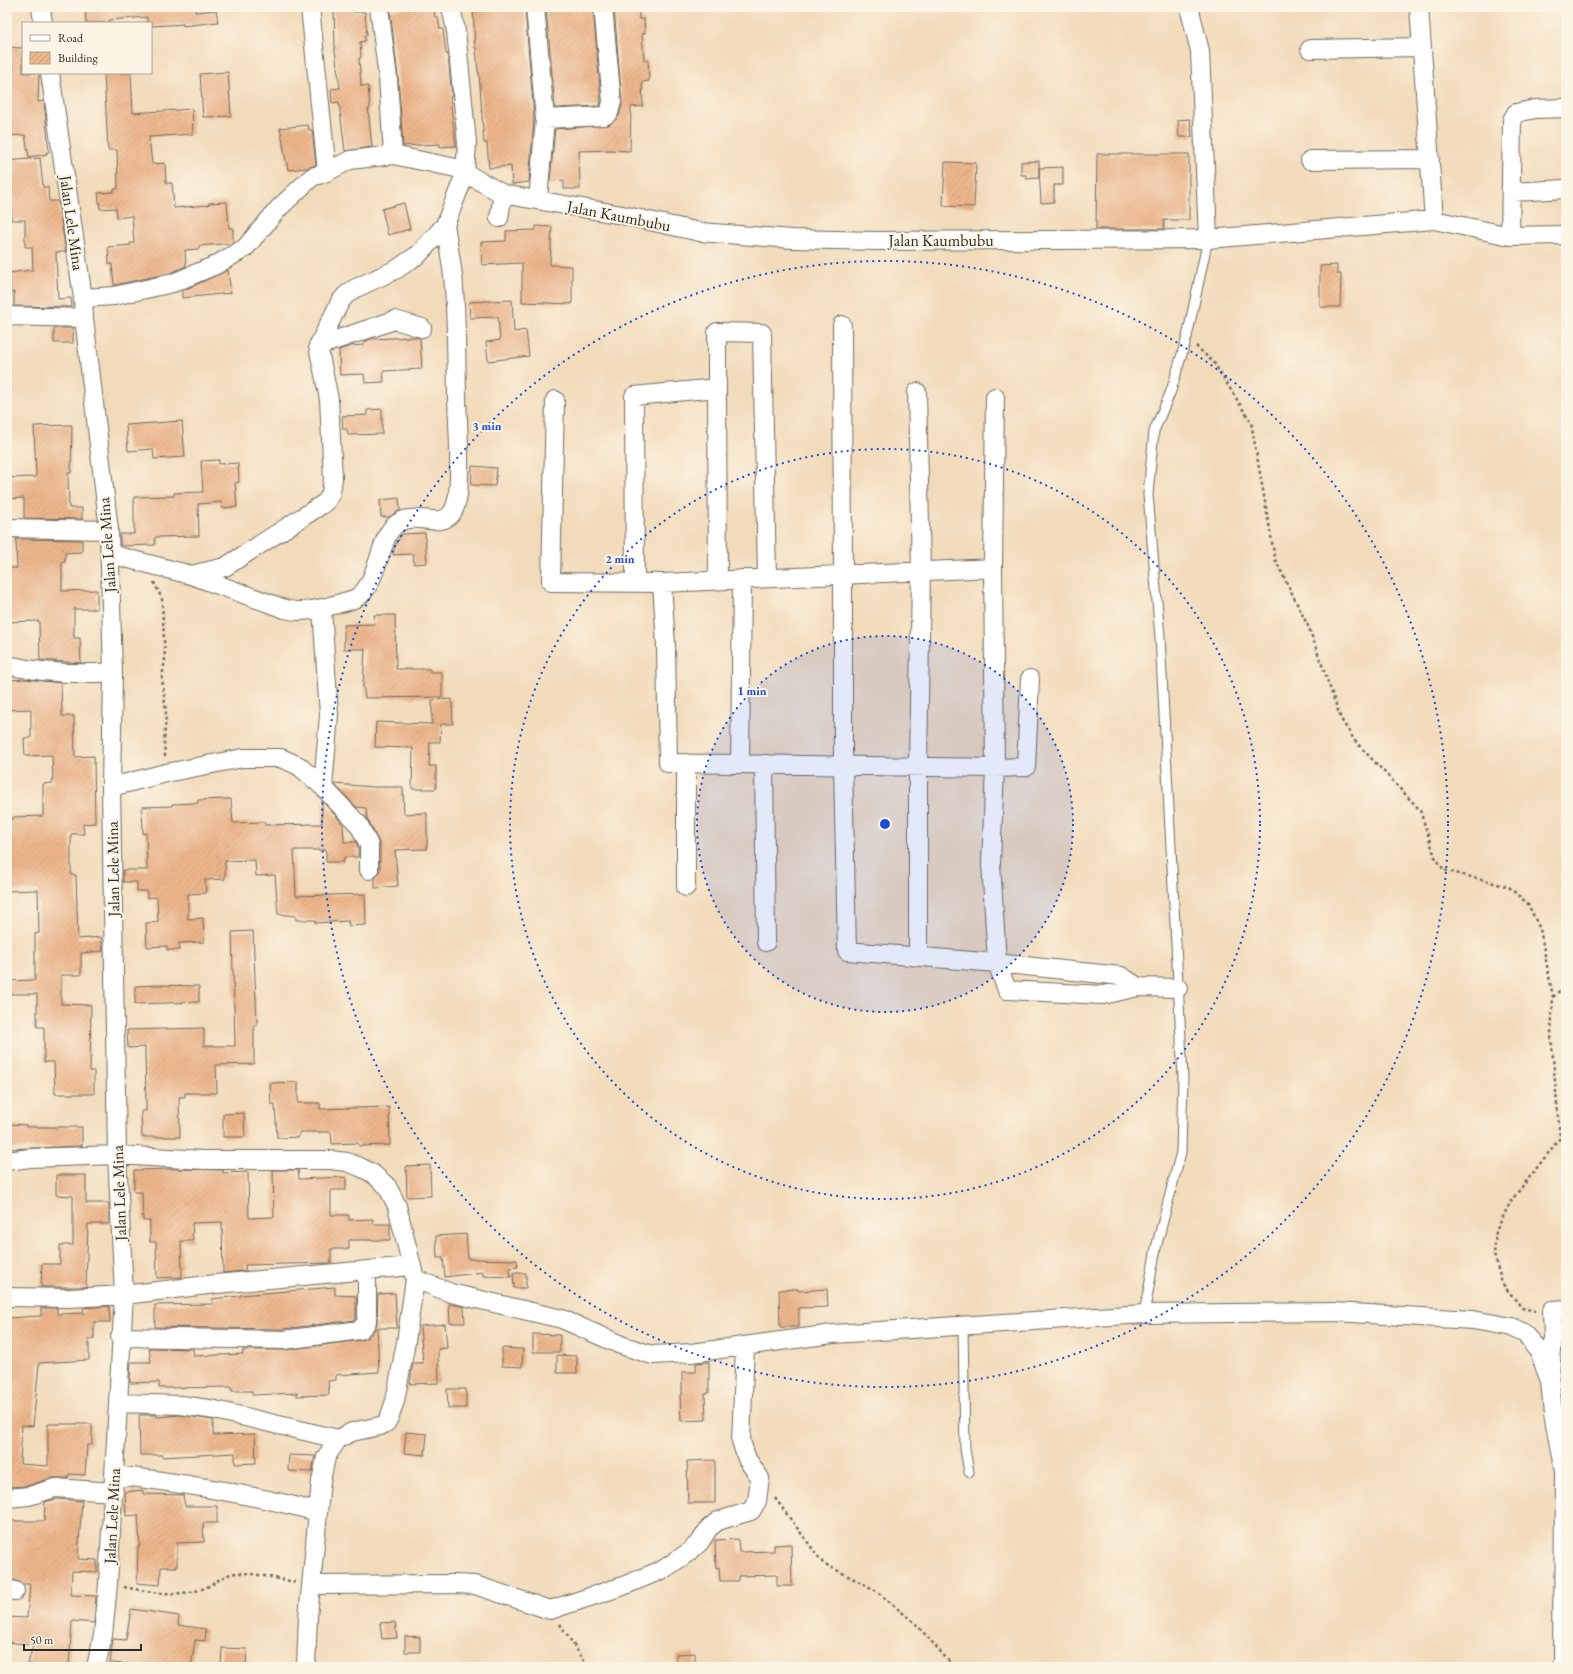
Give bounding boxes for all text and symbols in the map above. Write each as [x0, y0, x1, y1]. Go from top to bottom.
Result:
legend [22, 22, 152, 74]
text: Road [58, 30, 84, 46]
text: Building [58, 50, 99, 66]
street label: Jalan Lele Mina [55, 172, 89, 272]
street label: Jalan Kaumbubu [563, 195, 673, 236]
street label: Jalan Kaumbubu [886, 230, 994, 251]
text: 3 min [472, 418, 502, 434]
street label: Jalan Lele Mina [93, 496, 121, 595]
text: 2 min [605, 551, 635, 567]
text: 1 min [737, 683, 767, 699]
centre of rings [878, 817, 892, 831]
street label: Jalan Lele Mina [102, 820, 124, 919]
street label: Jalan Lele Mina [107, 1144, 131, 1243]
street label: Jalan Lele Mina [99, 1467, 125, 1566]
scale bar [24, 1626, 141, 1652]
text: 50 m [30, 1632, 54, 1648]

